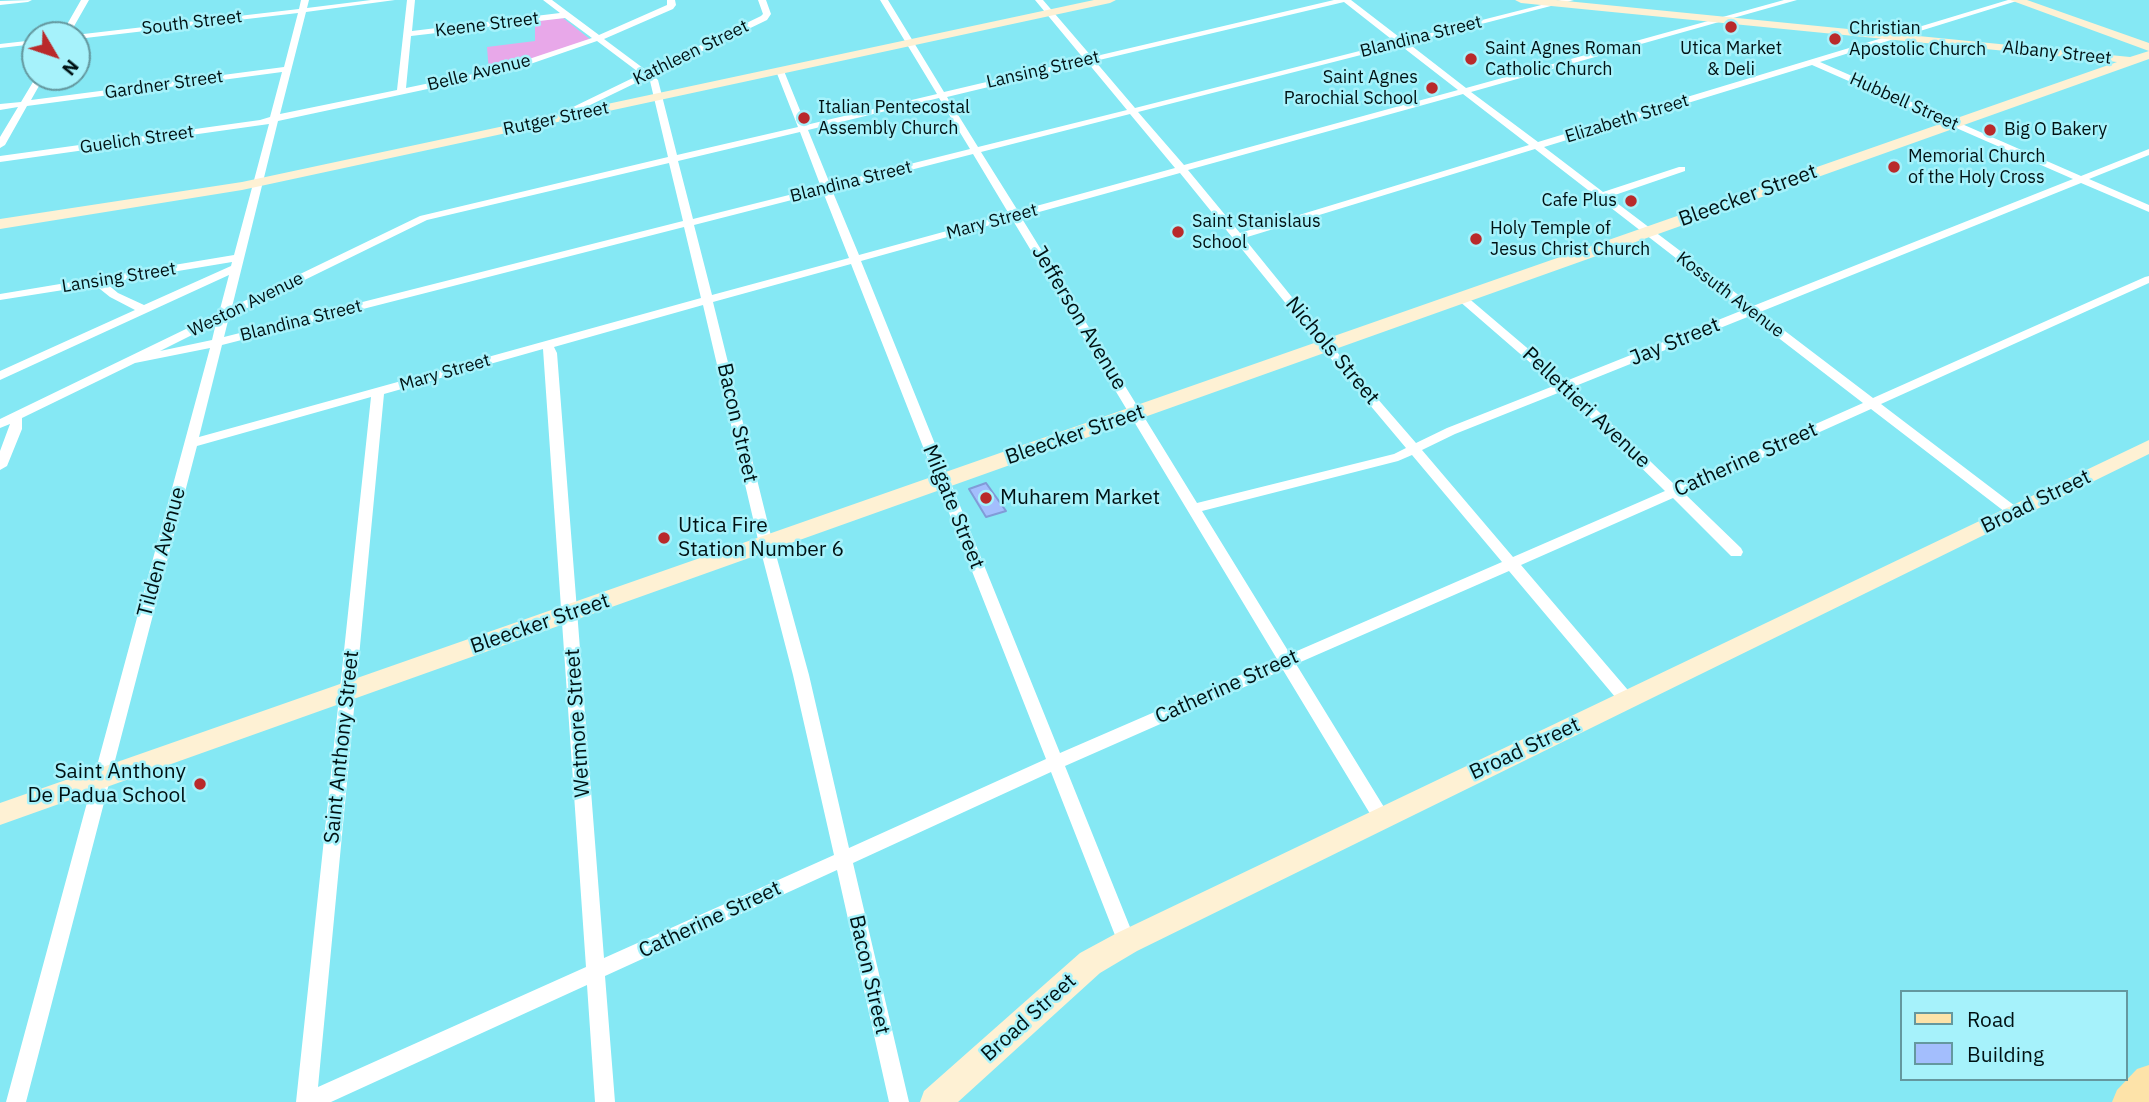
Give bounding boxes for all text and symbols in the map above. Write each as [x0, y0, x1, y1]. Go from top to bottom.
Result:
street label: South Street [141, 6, 243, 40]
street label: Keene Street [434, 8, 540, 42]
street label: Blandina Street [1358, 11, 1484, 63]
street label: Kathleen Street [630, 16, 752, 90]
place label: Christian Apostolic Church [1849, 18, 1986, 60]
marker: Utica Market & Deli [1723, 19, 1739, 35]
north arrow [21, 21, 91, 91]
marker: Christian Apostolic Church [1827, 31, 1843, 47]
street label: Albany Street [2002, 37, 2112, 69]
place label: Saint Agnes Roman Catholic Church [1485, 38, 1641, 80]
place label: Utica Market & Deli [1680, 38, 1782, 80]
street label: Lansing Street [984, 46, 1102, 94]
street label: Belle Avenue [425, 50, 533, 96]
marker: Saint Agnes Roman Catholic Church [1463, 51, 1479, 67]
text: N [57, 55, 84, 81]
street label: Gardner Street [103, 66, 225, 104]
place label: Saint Agnes Parochial School [1284, 67, 1418, 110]
street label: Hubbell Street [1846, 68, 1962, 136]
marker: Saint Agnes Parochial School [1424, 80, 1440, 96]
street label: Elizabeth Street [1562, 90, 1692, 148]
street label: Rutger Street [501, 97, 611, 141]
place label: Italian Pentecostal Assembly Church [818, 97, 970, 140]
marker: Italian Pentecostal Assembly Church [796, 110, 812, 126]
place label: Big O Bakery [2004, 119, 2107, 141]
street label: Guelich Street [79, 121, 195, 159]
marker: Big O Bakery [1982, 122, 1998, 138]
place label: Memorial Church of the Holy Cross [1908, 146, 2046, 188]
street label: Blandina Street [788, 156, 914, 208]
street label: Bleecker Street [1675, 159, 1821, 233]
marker: Memorial Church of the Holy Cross [1886, 159, 1902, 175]
place label: Cafe Plus [1542, 190, 1617, 212]
marker: Cafe Plus [1623, 193, 1639, 209]
street label: Mary Street [944, 199, 1040, 245]
place label: Saint Stanislaus School [1192, 211, 1321, 254]
place label: Holy Temple of Jesus Christ Church [1490, 218, 1650, 260]
marker: Saint Stanislaus School [1170, 224, 1186, 240]
marker: Holy Temple of Jesus Christ Church [1468, 231, 1484, 247]
street label: Jefferson Avenue [1026, 241, 1132, 395]
street label: Kossuth Avenue [1672, 247, 1788, 343]
street label: Lansing Street [60, 258, 178, 298]
street label: Weston Avenue [185, 268, 307, 342]
street label: Nichols Street [1280, 292, 1384, 410]
street label: Blandina Street [238, 295, 364, 347]
street label: Jay Street [1626, 313, 1724, 371]
street label: Pellettieri Avenue [1517, 342, 1655, 474]
street label: Mary Street [397, 350, 493, 396]
street label: Bacon Street [711, 361, 763, 485]
street label: Bleecker Street [1002, 399, 1148, 471]
street label: Catherine Street [1671, 417, 1821, 503]
street label: Milgate Street [917, 441, 989, 573]
street label: Broad Street [1977, 465, 2095, 539]
street label: Tilden Avenue [133, 484, 191, 620]
place label: Muharem Market [1000, 485, 1160, 511]
marker: Muharem Market [978, 490, 994, 506]
place label: Utica Fire Station Number 6 [678, 513, 844, 563]
marker: Utica Fire Station Number 6 [656, 530, 672, 546]
street label: Bleecker Street [467, 588, 613, 660]
street label: Catherine Street [1152, 644, 1302, 730]
street label: Wetmore Street [560, 648, 596, 798]
street label: Saint Anthony Street [319, 649, 365, 845]
street label: Broad Street [1466, 712, 1584, 786]
place label: Saint Anthony De Padua School [27, 759, 186, 809]
marker: Saint Anthony De Padua School [192, 776, 208, 792]
street label: Catherine Street [635, 876, 785, 964]
street label: Bacon Street [843, 913, 895, 1037]
street label: Broad Street [976, 969, 1082, 1067]
legend [1900, 990, 2128, 1081]
text: Road [1967, 1005, 2015, 1033]
text: Building [1967, 1040, 2044, 1068]

